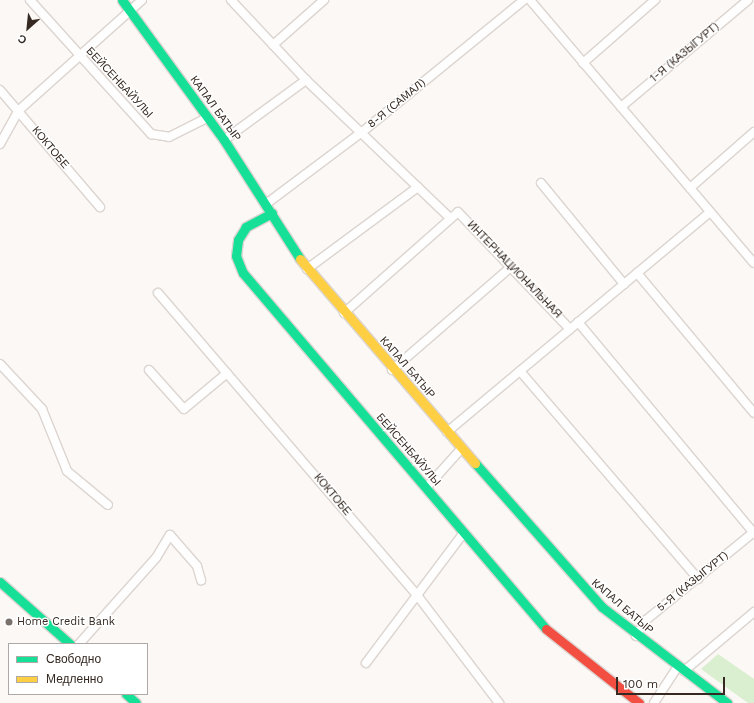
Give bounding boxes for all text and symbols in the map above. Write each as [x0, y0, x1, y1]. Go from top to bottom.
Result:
north arrow [8, 8, 48, 48]
street label: 1-Я (КАЗЫГУРТ) [648, 20, 722, 86]
text: С [16, 32, 29, 47]
street label: БЕЙСЕНБАЙУЛЫ [83, 45, 155, 121]
street label: КАПАЛ БАТЫР [187, 74, 243, 144]
street label: 8-Я (САМАЛ) [365, 77, 429, 131]
street label: КОКТОБЕ [29, 124, 71, 172]
street label: ИНТЕРНАЦИОНАЛЬНАЯ [464, 219, 564, 321]
street label: КАПАЛ БАТЫР [377, 334, 437, 402]
street label: БЕЙСЕНБАЙУЛЫ [373, 411, 443, 489]
street label: КОКТОБЕ [311, 471, 353, 519]
street label: 5-Я (КАЗЫГУРТ) [655, 549, 731, 615]
street label: КАПАЛ БАТЫР [588, 577, 656, 637]
place label: Home Credit Bank [17, 615, 115, 629]
marker: Home Credit Bank [4, 617, 14, 627]
legend [8, 643, 148, 695]
text: Свободно [46, 652, 101, 666]
scale bar [618, 669, 727, 695]
text: Медленно [46, 672, 103, 686]
text: 100 m [623, 677, 658, 691]

